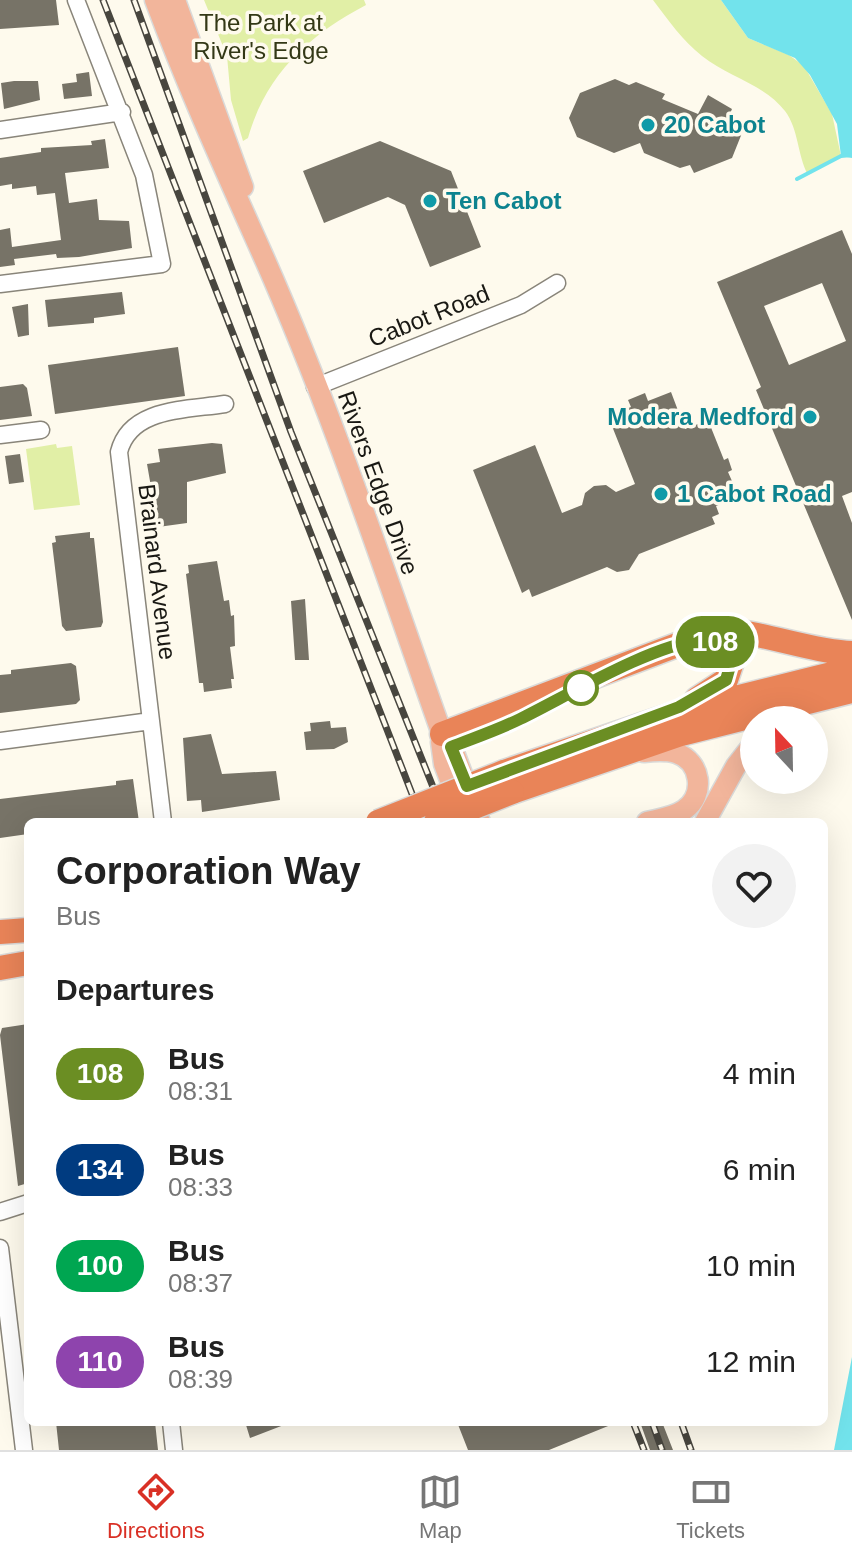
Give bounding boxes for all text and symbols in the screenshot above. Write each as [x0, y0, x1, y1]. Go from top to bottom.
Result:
park label: The Park at River's Edge [193, 9, 329, 64]
place label: 20 Cabot [664, 111, 765, 138]
marker: 20 Cabot [639, 116, 657, 134]
place label: Ten Cabot [446, 187, 562, 214]
marker: Ten Cabot [421, 192, 439, 210]
street label: Cabot Road [364, 279, 493, 352]
street label: Rivers Edge Drive [333, 387, 424, 578]
place label: Modera Medford [607, 403, 794, 430]
marker: Modera Medford [801, 408, 819, 426]
place label: 1 Cabot Road [677, 480, 832, 507]
street label: Brainard Avenue [133, 482, 182, 661]
marker: 1 Cabot Road [652, 485, 670, 503]
line badge: 108 [669, 616, 761, 668]
text: 108 [692, 626, 738, 657]
unlabelled marker [564, 671, 598, 705]
north arrow [740, 706, 828, 794]
map controls [740, 706, 828, 794]
button: heart [712, 844, 796, 928]
text: Corporation Way [56, 850, 361, 892]
text: Bus [56, 901, 101, 931]
text: Departures [56, 973, 214, 1006]
text: Bus [168, 1042, 225, 1075]
text: 4 min [723, 1057, 796, 1090]
text: 108 [77, 1058, 123, 1089]
text: 08:31 [168, 1076, 233, 1106]
text: Bus [168, 1138, 225, 1171]
text: 6 min [723, 1153, 796, 1186]
text: 134 [77, 1154, 123, 1185]
text: 08:33 [168, 1172, 233, 1202]
text: Bus [168, 1234, 225, 1267]
text: 10 min [706, 1249, 796, 1282]
text: 100 [77, 1250, 123, 1281]
text: 08:37 [168, 1268, 233, 1298]
text: Bus [168, 1330, 225, 1363]
text: 12 min [706, 1345, 796, 1378]
text: 110 [77, 1346, 123, 1377]
text: 08:39 [168, 1364, 233, 1394]
tab: Directions [107, 1470, 205, 1544]
tab: Map [418, 1470, 462, 1544]
tab: Tickets [676, 1470, 745, 1544]

